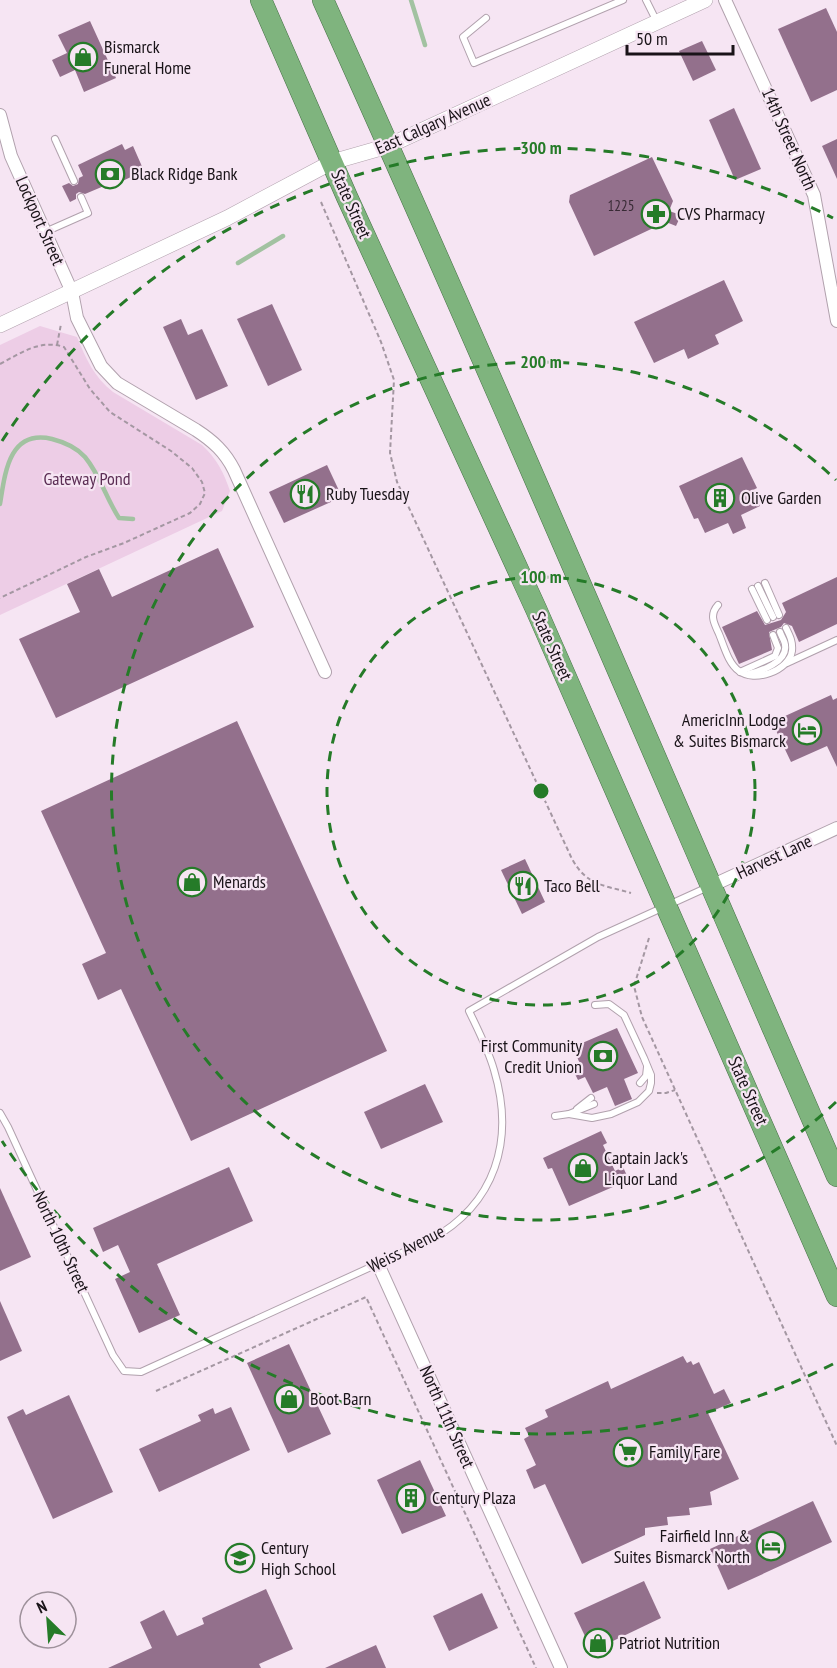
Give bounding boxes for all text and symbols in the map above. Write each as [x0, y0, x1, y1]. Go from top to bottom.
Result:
scale bar [627, 18, 734, 56]
text: 50 m [636, 27, 668, 50]
place label: Bismarck Funeral Home [104, 35, 191, 79]
shop icon: Bismarck Funeral Home [67, 41, 99, 73]
street label: 14th Street North [757, 84, 822, 194]
street label: East Calgary Avenue [371, 88, 494, 159]
text: 300 m [520, 136, 562, 159]
bank icon: Black Ridge Bank [94, 158, 126, 190]
place label: Black Ridge Bank [131, 162, 238, 185]
street label: State Street [326, 166, 377, 242]
street label: Lockport Street [11, 173, 70, 269]
house number: 1225 [607, 196, 635, 215]
pharmacy icon: CVS Pharmacy [640, 198, 672, 230]
place label: CVS Pharmacy [677, 202, 765, 225]
text: 200 m [520, 350, 562, 373]
park label: Gateway Pond [43, 467, 131, 490]
restaurant icon: Ruby Tuesday [289, 478, 321, 510]
place label: Ruby Tuesday [326, 482, 410, 505]
building icon: Olive Garden [704, 482, 736, 514]
place label: Olive Garden [741, 486, 821, 509]
text: 100 m [520, 565, 562, 588]
street label: State Street [527, 608, 578, 684]
place label: AmericInn Lodge & Suites Bismarck [673, 708, 786, 752]
hotel icon: AmericInn Lodge & Suites Bismarck [791, 714, 823, 746]
centre of rings [531, 781, 551, 801]
street label: Harvest Lane [732, 829, 815, 884]
shop icon: Menards [176, 866, 208, 898]
place label: Menards [213, 870, 266, 893]
restaurant icon: Taco Bell [507, 870, 539, 902]
place label: Taco Bell [544, 874, 601, 897]
place label: First Community Credit Union [481, 1034, 582, 1078]
bank icon: First Community Credit Union [587, 1040, 619, 1072]
street label: State Street [723, 1053, 774, 1129]
place label: Captain Jack's Liquor Land [604, 1146, 688, 1190]
shop icon: Captain Jack's Liquor Land [567, 1152, 599, 1184]
street label: North 10th Street [28, 1187, 95, 1296]
street label: Weiss Avenue [363, 1219, 448, 1278]
street label: North 11th Street [415, 1362, 480, 1472]
shop icon: Boot Barn [273, 1383, 305, 1415]
place label: Boot Barn [310, 1387, 371, 1410]
supermarket icon: Family Fare [612, 1436, 644, 1468]
place label: Family Fare [649, 1440, 721, 1463]
building icon: Century Plaza [395, 1482, 427, 1514]
place label: Century Plaza [432, 1486, 516, 1509]
place label: Fairfield Inn & Suites Bismarck North [614, 1524, 750, 1568]
hotel icon: Fairfield Inn & Suites Bismarck North [755, 1530, 787, 1562]
place label: Century High School [261, 1536, 337, 1580]
school or university icon: Century High School [224, 1542, 256, 1574]
north arrow [18, 1590, 78, 1650]
text: N [34, 1596, 50, 1617]
shop icon: Patriot Nutrition [582, 1627, 614, 1659]
place label: Patriot Nutrition [619, 1631, 720, 1654]

